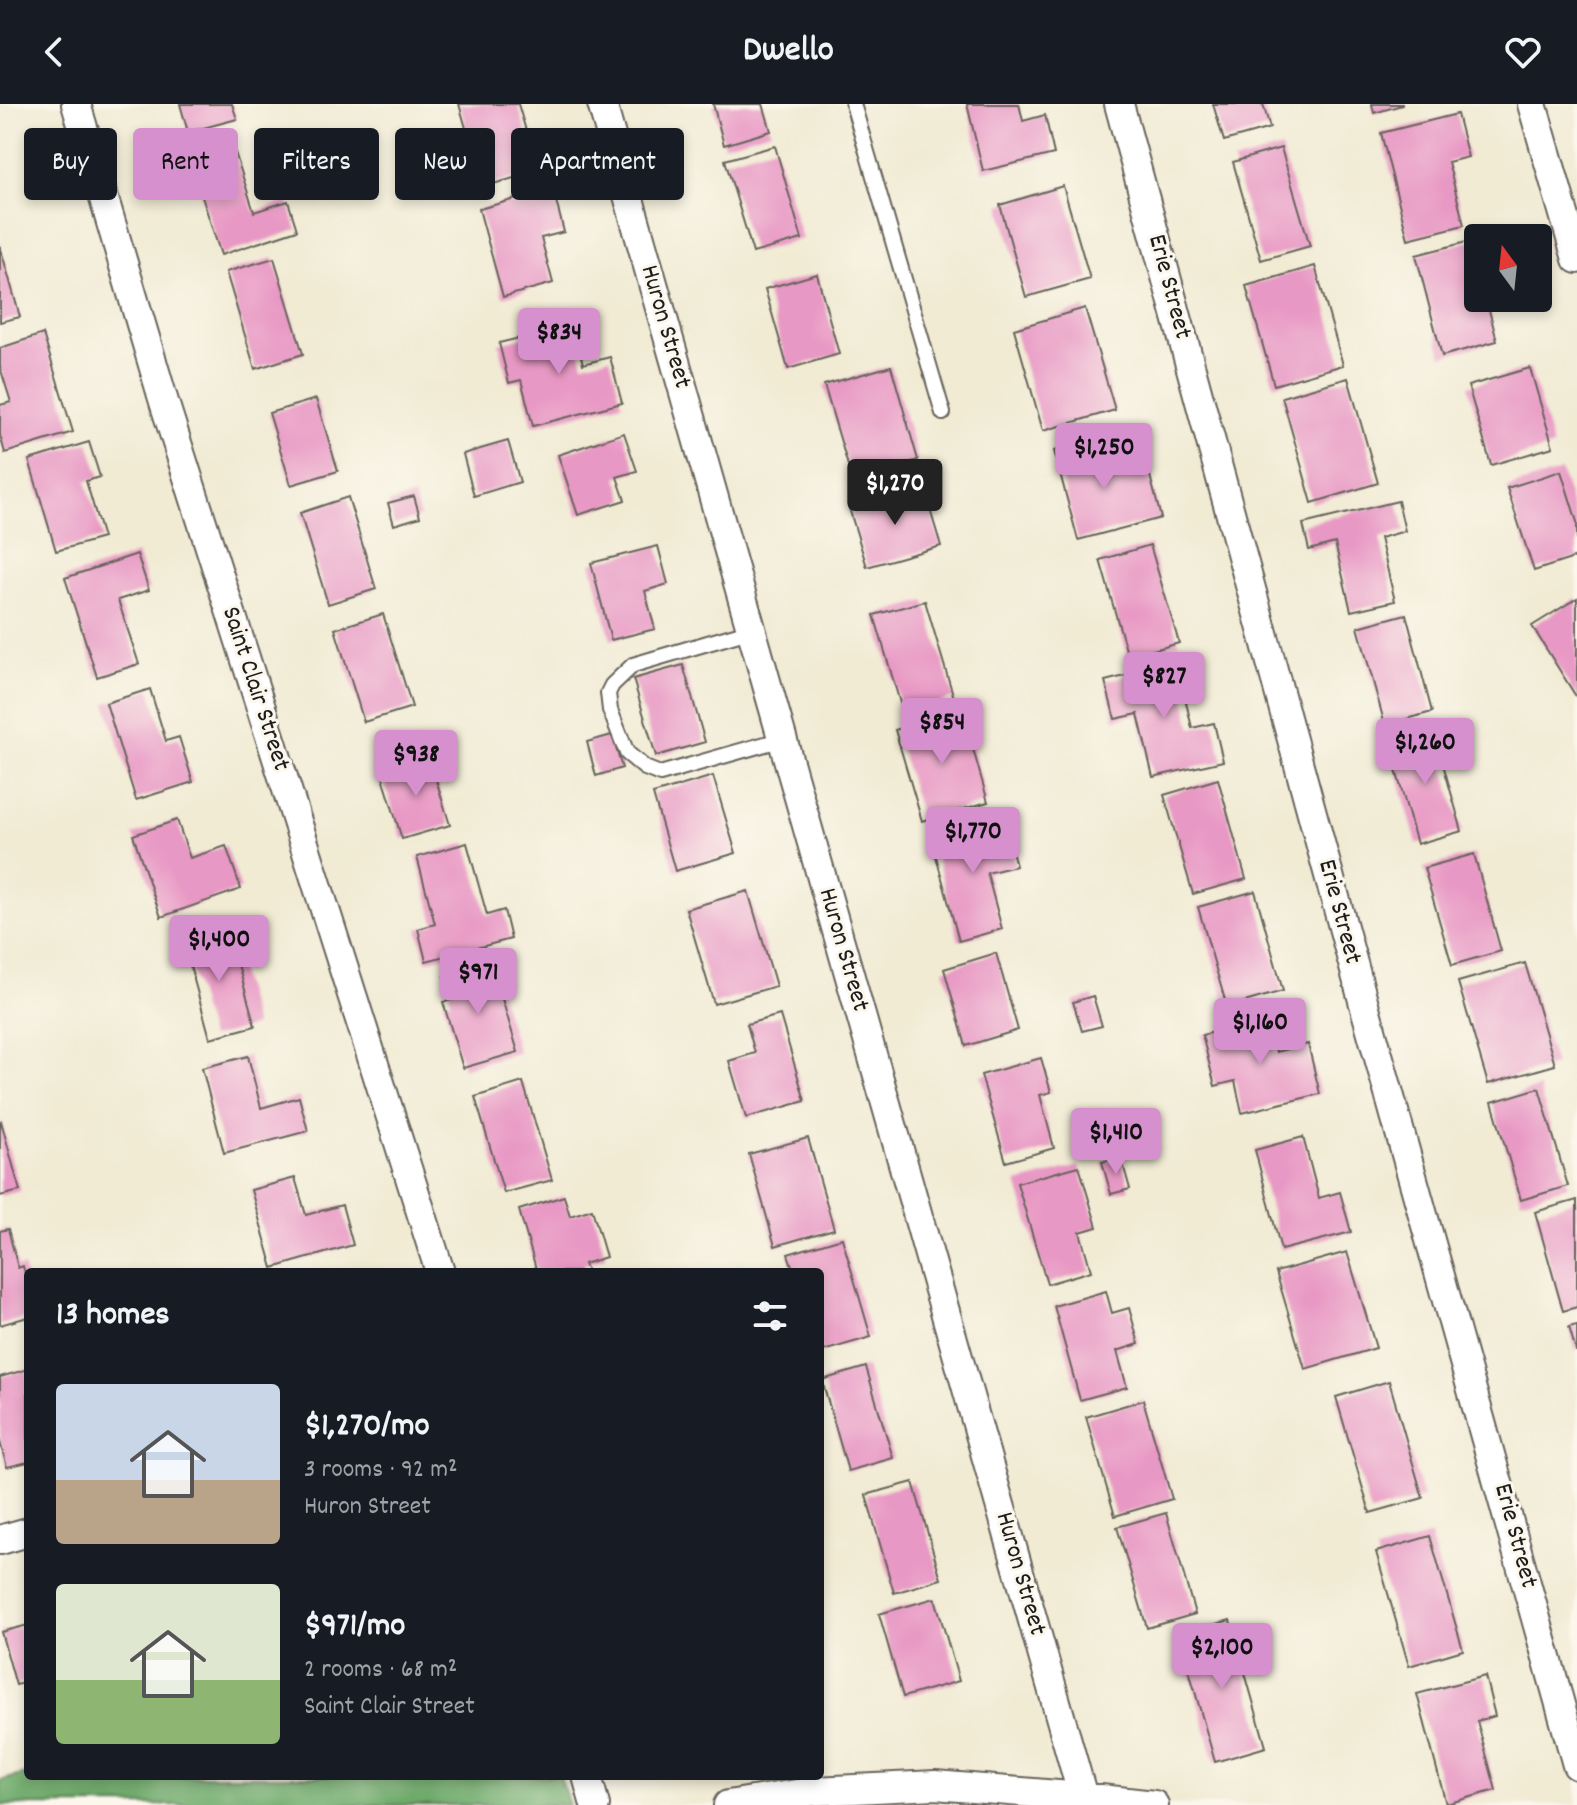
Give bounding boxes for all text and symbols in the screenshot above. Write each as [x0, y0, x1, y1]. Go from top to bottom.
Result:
text: Dwello [743, 26, 834, 78]
icon: back [32, 30, 76, 74]
icon: heart [1501, 30, 1545, 74]
chip: Buy [24, 128, 117, 200]
chip: Rent [133, 128, 238, 200]
chip: Filters [254, 128, 379, 200]
chip: New [395, 128, 495, 200]
chip: Apartment [511, 128, 684, 200]
north arrow [1464, 224, 1552, 312]
map controls [1464, 224, 1552, 312]
street label: Erie Street [1137, 231, 1201, 344]
street label: Huron Street [630, 261, 700, 393]
pin: $834 [512, 308, 606, 376]
text: $834 [536, 315, 582, 352]
pin: $1,250 [1039, 423, 1169, 491]
text: $1,250 [1073, 430, 1135, 467]
pin: $1,270 [830, 459, 960, 527]
text: $1,270 [865, 466, 925, 503]
street label: Saint Clair Street [211, 602, 299, 776]
pin: $827 [1117, 652, 1211, 720]
text: $827 [1142, 659, 1186, 696]
pin: $854 [895, 698, 989, 766]
text: $854 [919, 705, 965, 742]
pin: $1,260 [1360, 718, 1490, 786]
text: $1,260 [1394, 725, 1456, 762]
pin: $938 [369, 730, 463, 798]
text: $938 [392, 737, 440, 774]
pin: $1,770 [908, 807, 1038, 875]
text: $1,770 [944, 814, 1002, 851]
street label: Erie Street [1307, 856, 1371, 969]
street label: Huron Street [808, 884, 878, 1016]
pin: $1,400 [154, 915, 284, 983]
text: $1,400 [188, 922, 250, 959]
pin: $971 [431, 948, 525, 1016]
text: $971 [458, 955, 498, 992]
pin: $1,160 [1195, 998, 1325, 1066]
text: $1,160 [1232, 1005, 1288, 1042]
pin: $1,410 [1051, 1108, 1181, 1176]
text: $1,410 [1089, 1115, 1143, 1152]
text: 13 homes [56, 1292, 170, 1341]
icon: filters [748, 1294, 792, 1338]
text: $1,270/mo [304, 1403, 430, 1452]
icon: home [120, 1416, 216, 1512]
text: 3 rooms · 92 m² [304, 1452, 458, 1489]
street label: Erie Street [1483, 1480, 1547, 1593]
text: Huron Street [304, 1489, 431, 1526]
street label: Huron Street [985, 1508, 1055, 1640]
text: $971/mo [304, 1603, 405, 1652]
icon: home [120, 1616, 216, 1712]
pin: $2,100 [1157, 1623, 1287, 1691]
text: $2,100 [1190, 1630, 1254, 1667]
text: 2 rooms · 68 m² [304, 1652, 457, 1689]
text: Saint Clair Street [304, 1689, 475, 1726]

